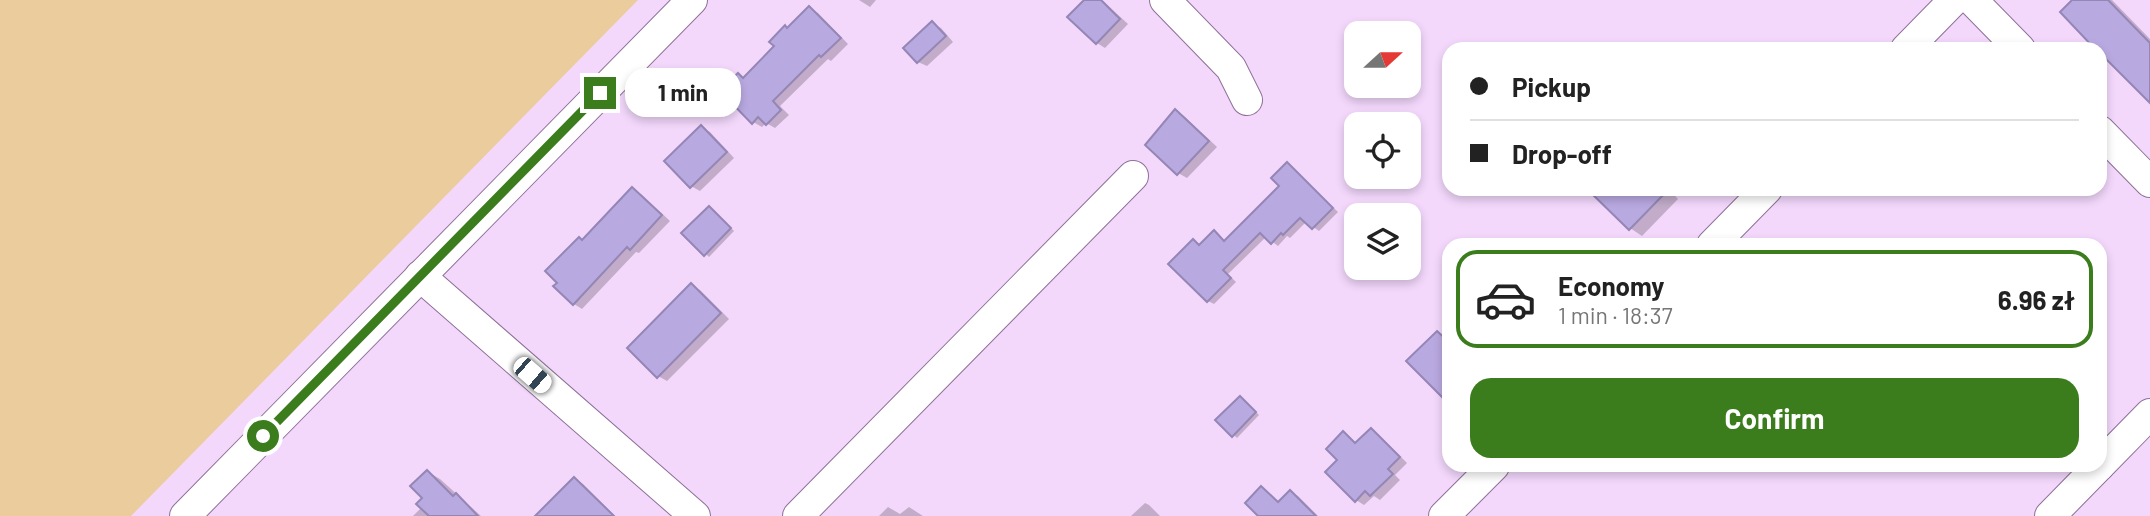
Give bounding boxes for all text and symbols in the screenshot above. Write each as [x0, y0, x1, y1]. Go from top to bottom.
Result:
north arrow [1344, 21, 1421, 98]
map controls [1344, 21, 1421, 280]
callout: 1 min [624, 68, 740, 118]
text: Pickup [1512, 71, 1591, 102]
route end [584, 77, 616, 109]
text: 1 min [658, 78, 708, 106]
button: locate [1344, 112, 1421, 189]
text: Drop-off [1512, 138, 1612, 169]
button: layers [1344, 203, 1421, 280]
icon: car [1474, 268, 1537, 331]
text: Economy [1558, 270, 1664, 301]
text: 6.96 zł [1998, 284, 2075, 315]
text: 1 min · 18:37 [1558, 301, 1673, 329]
car [510, 353, 555, 397]
button: Confirm [1470, 378, 2079, 458]
route start [247, 420, 279, 452]

